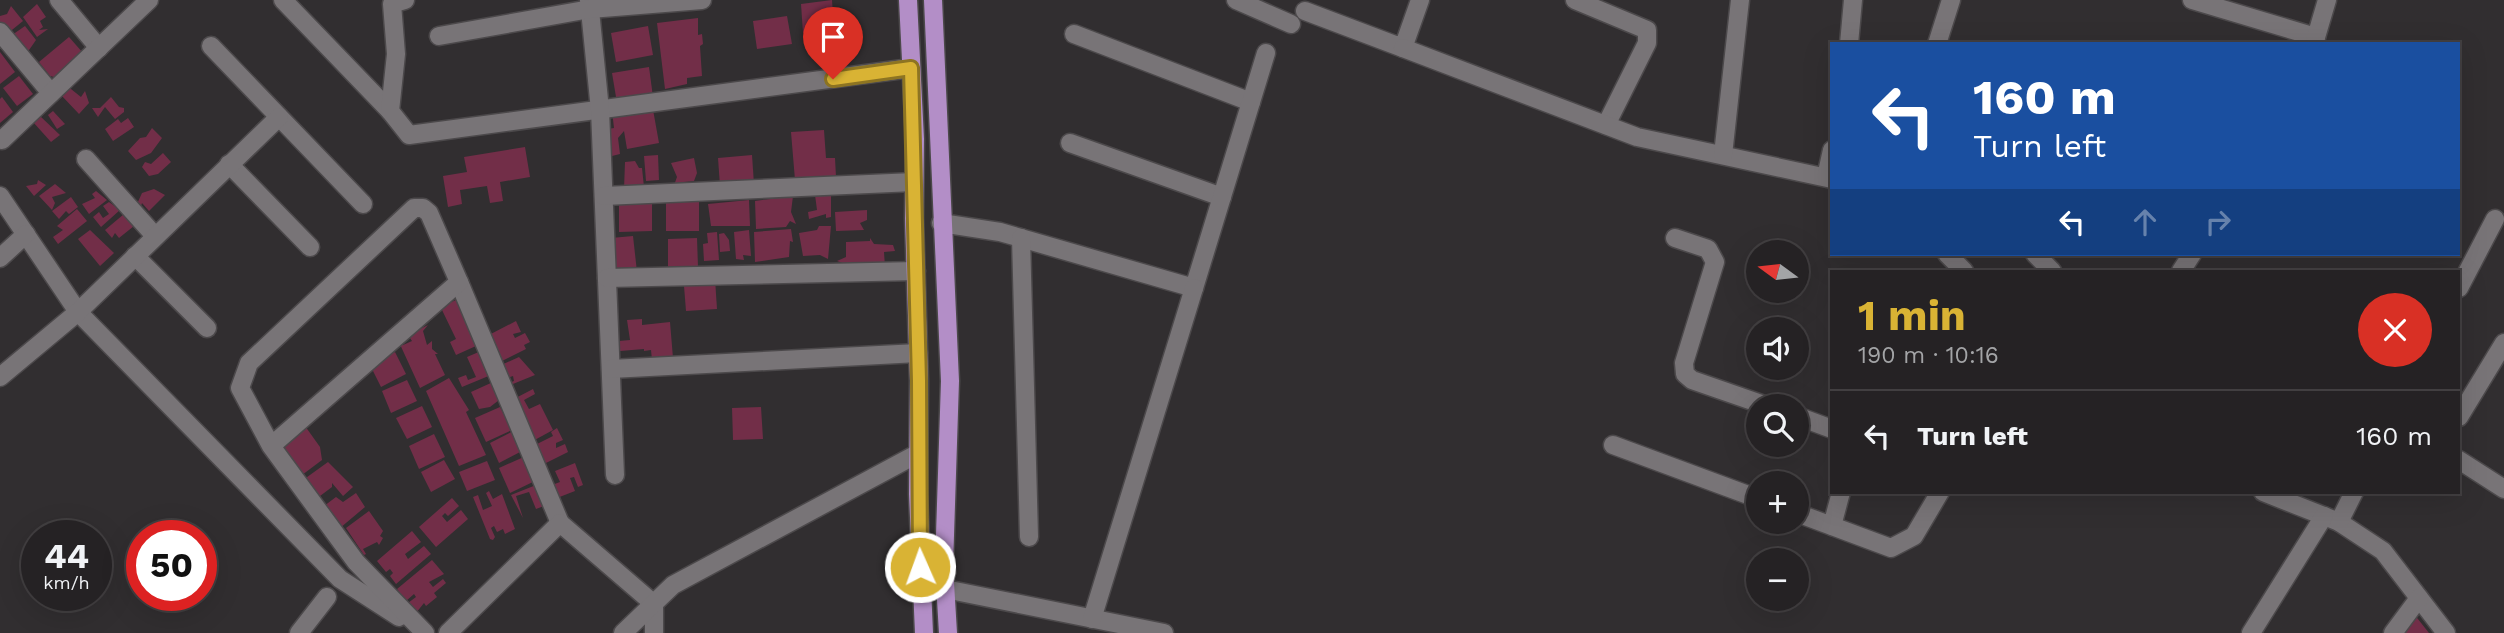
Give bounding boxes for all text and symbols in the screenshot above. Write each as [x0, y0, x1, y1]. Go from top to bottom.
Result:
pin [803, 7, 863, 79]
icon: arrive [814, 18, 852, 56]
text: 160 m [1973, 68, 2116, 126]
icon: left [1858, 70, 1949, 161]
text: Turn left [1973, 127, 2106, 165]
icon: left [2053, 203, 2091, 241]
icon: ahead [2126, 203, 2164, 241]
icon: right [2199, 203, 2237, 241]
north arrow [1746, 240, 1810, 303]
map controls [1746, 240, 1809, 611]
text: 1 min [1858, 291, 1966, 340]
button: close [2358, 293, 2432, 367]
button: sound [1746, 317, 1809, 380]
text: 190 m · 10:16 [1858, 342, 1999, 369]
button: search [1746, 394, 1809, 457]
icon: left [1858, 417, 1896, 455]
text: Turn left [1917, 421, 2028, 451]
text: 160 m [2356, 421, 2432, 451]
button: + [1746, 471, 1809, 534]
speed limit sign: 50 [126, 520, 217, 611]
position arrow [883, 530, 957, 604]
text: 44 [44, 535, 89, 577]
button: − [1746, 548, 1809, 611]
text: km/h [43, 572, 90, 593]

